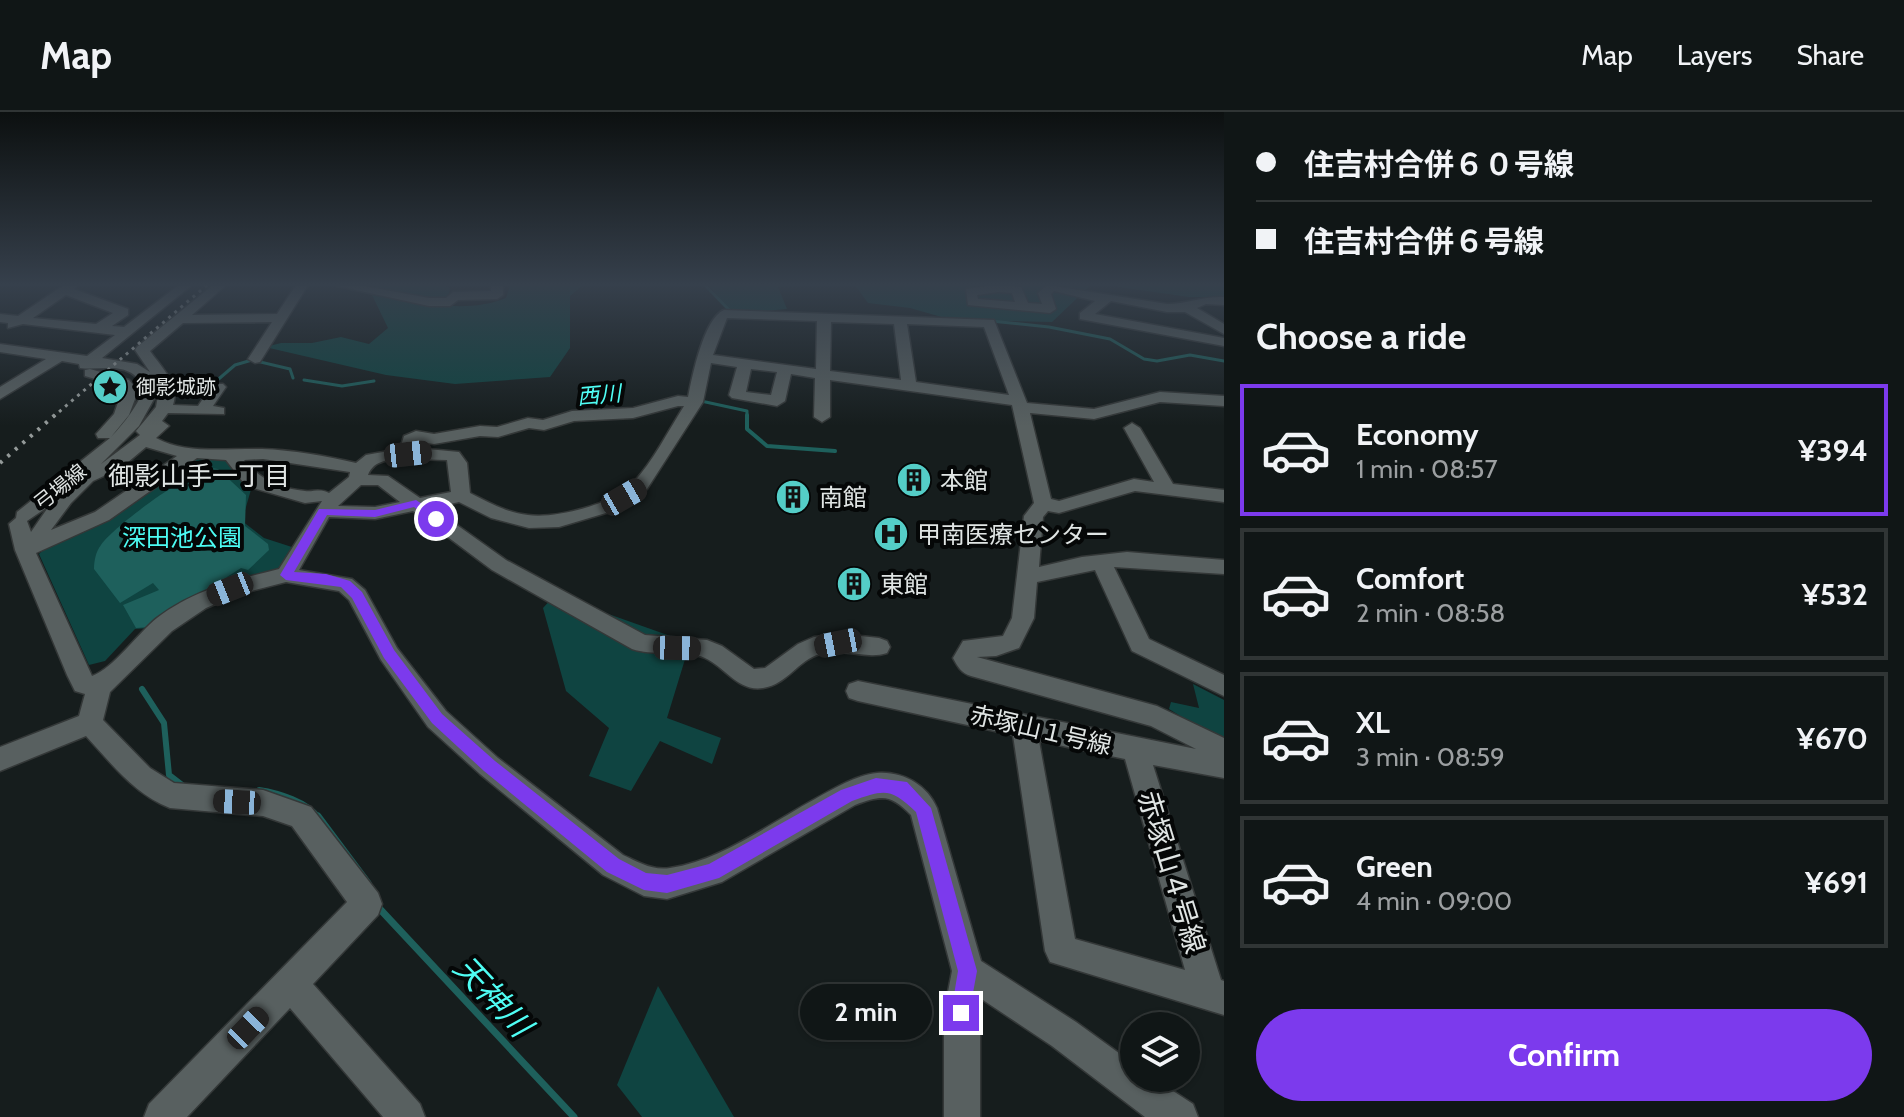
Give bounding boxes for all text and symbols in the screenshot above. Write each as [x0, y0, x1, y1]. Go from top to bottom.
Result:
text: Map [40, 32, 112, 79]
text: Map [1581, 38, 1633, 72]
text: Layers [1677, 38, 1752, 72]
text: Share [1796, 38, 1864, 72]
text: 住吉村合併６０号線 [1304, 146, 1574, 183]
text: 住吉村合併６号線 [1304, 223, 1544, 260]
text: Choose a ride [1256, 314, 1466, 358]
place icon: 御影城跡 [91, 368, 129, 406]
place label: 御影城跡 [136, 375, 216, 399]
water label: 西川 [576, 379, 624, 410]
icon: car [1260, 414, 1332, 486]
text: Economy [1356, 416, 1479, 453]
text: ¥394 [1798, 432, 1868, 469]
car [383, 440, 433, 468]
text: 1 min · 08:57 [1356, 453, 1498, 485]
street label: 弓場線 [29, 459, 91, 515]
district label: 御影山手一丁目 [108, 460, 290, 492]
building icon: 本館 [895, 461, 933, 499]
place label: 本館 [940, 466, 988, 495]
car [597, 475, 651, 519]
building icon: 南館 [774, 478, 812, 516]
place label: 南館 [819, 483, 867, 512]
route start [418, 501, 454, 537]
hospital icon: 甲南医療センター [872, 515, 910, 553]
place label: 甲南医療センター [917, 520, 1109, 549]
park label: 深田池公園 [122, 523, 242, 552]
icon: car [1260, 558, 1332, 630]
text: Comfort [1356, 560, 1464, 597]
building icon: 東館 [835, 565, 873, 603]
car [203, 569, 257, 609]
place label: 東館 [880, 570, 928, 599]
text: ¥532 [1802, 576, 1868, 613]
text: 2 min · 08:58 [1356, 597, 1505, 629]
car [812, 627, 864, 659]
car [653, 636, 701, 660]
street label: 赤塚山１号線 [968, 700, 1114, 760]
icon: car [1260, 702, 1332, 774]
text: XL [1356, 704, 1390, 741]
text: ¥670 [1797, 720, 1868, 757]
text: 3 min · 08:59 [1356, 741, 1505, 773]
street label: 赤塚山４号線 [1131, 787, 1213, 957]
car [212, 789, 262, 815]
icon: car [1260, 846, 1332, 918]
text: Green [1356, 848, 1433, 885]
text: ¥691 [1805, 864, 1868, 901]
text: 4 min · 09:00 [1356, 885, 1512, 917]
water label: 天神川 [446, 948, 542, 1047]
callout: 2 min [801, 985, 933, 1041]
route end [943, 995, 979, 1031]
text: 2 min [835, 996, 897, 1028]
car [223, 1002, 273, 1054]
button: Confirm [1256, 1009, 1872, 1101]
map controls [1120, 1012, 1200, 1092]
button: layers [1120, 1012, 1200, 1092]

